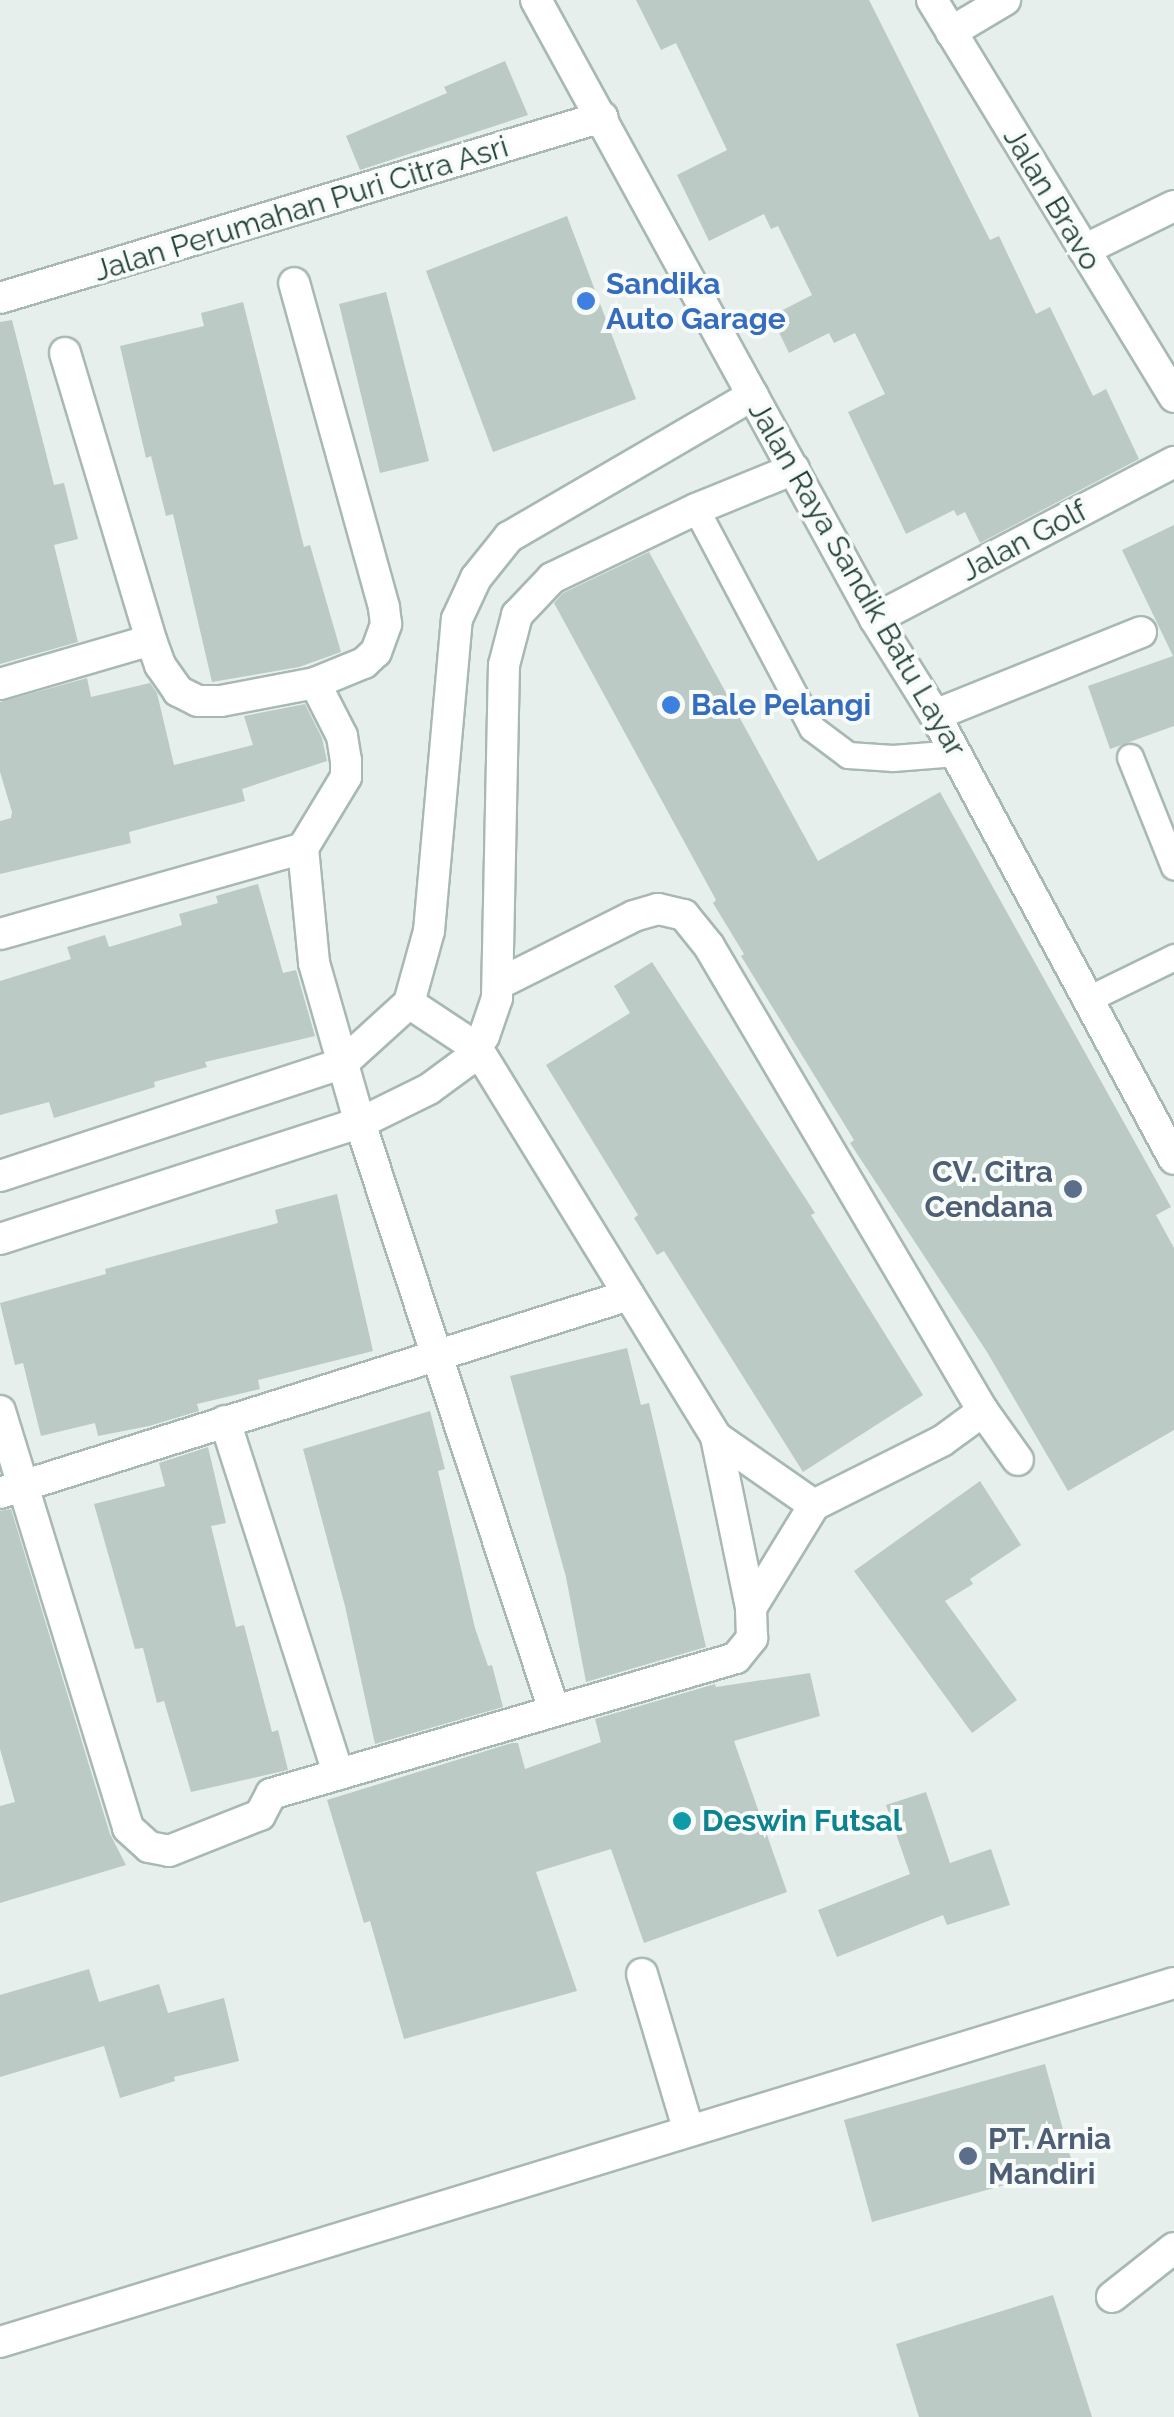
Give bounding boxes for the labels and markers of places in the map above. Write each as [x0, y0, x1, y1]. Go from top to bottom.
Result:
place label: Sandika Auto Garage [606, 266, 786, 336]
marker: Sandika Auto Garage [575, 290, 597, 312]
place label: Bale Pelangi [691, 687, 871, 723]
marker: Bale Pelangi [660, 694, 682, 716]
place label: CV. Citra Cendana [924, 1154, 1053, 1224]
marker: CV. Citra Cendana [1062, 1178, 1084, 1200]
place label: Deswin Futsal [702, 1803, 902, 1839]
marker: Deswin Futsal [671, 1810, 693, 1832]
place label: PT. Arnia Mandiri [988, 2121, 1112, 2192]
marker: PT. Arnia Mandiri [957, 2145, 979, 2167]

